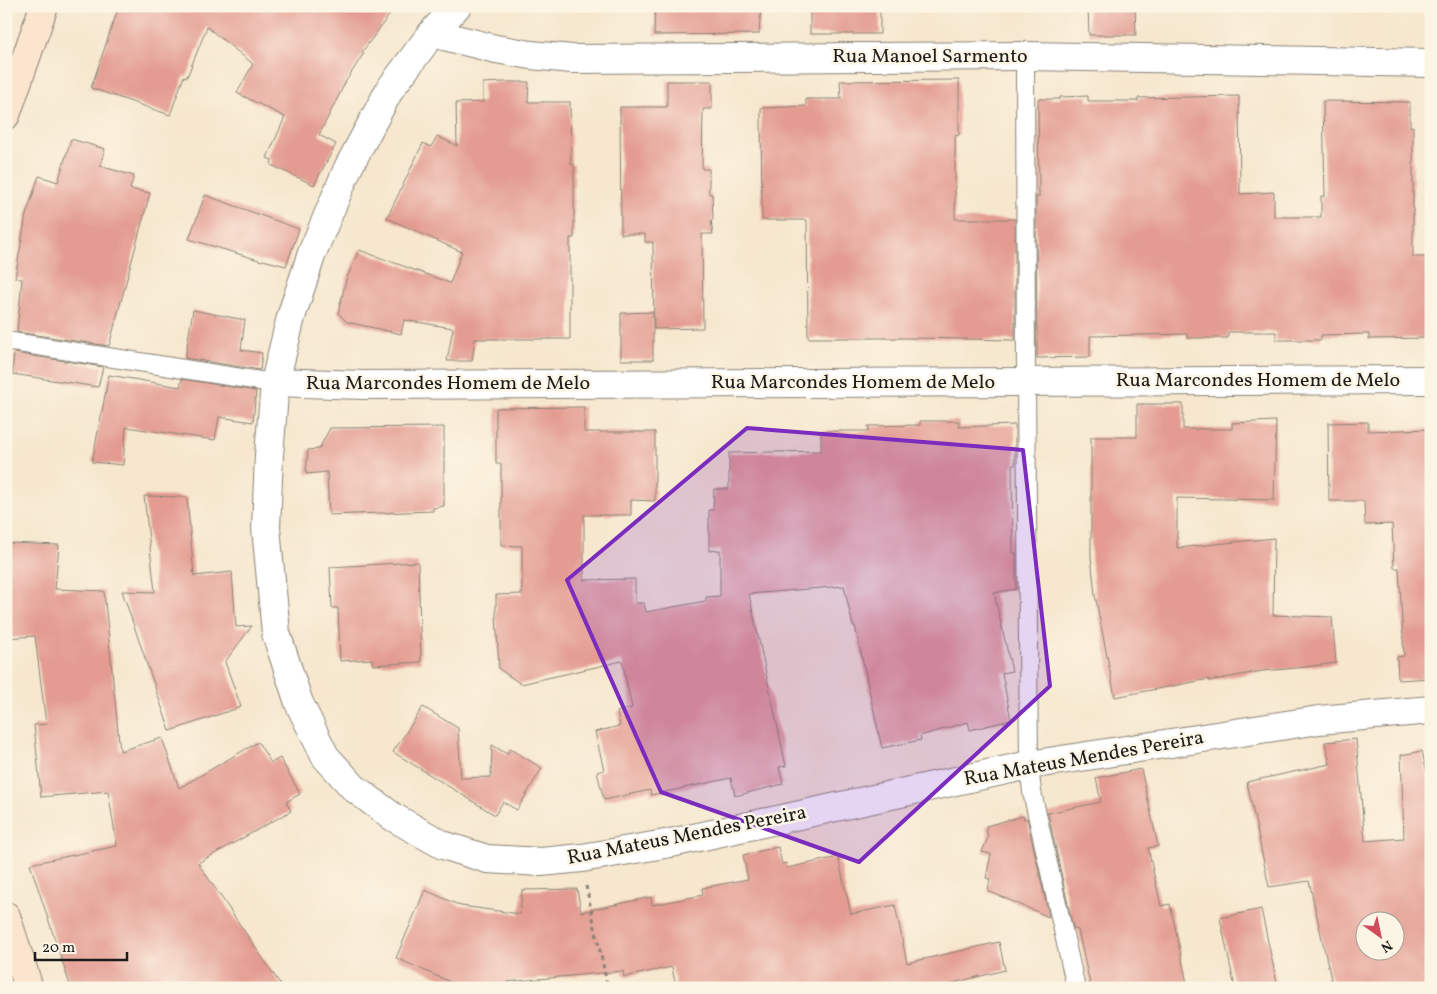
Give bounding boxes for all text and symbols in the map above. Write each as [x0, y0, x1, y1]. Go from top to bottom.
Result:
street label: Rua Manoel Sarmento [832, 43, 1028, 71]
street label: Rua Marcondes Homem de Melo [1116, 367, 1400, 395]
street label: Rua Marcondes Homem de Melo [711, 369, 995, 397]
street label: Rua Marcondes Homem de Melo [306, 370, 590, 398]
street label: Rua Mateus Mendes Pereira [962, 724, 1206, 794]
street label: Rua Mateus Mendes Pereira [565, 799, 809, 873]
north arrow [1354, 912, 1404, 962]
scale bar [35, 929, 128, 961]
text: N [1377, 935, 1396, 956]
text: 20 m [42, 938, 75, 959]

